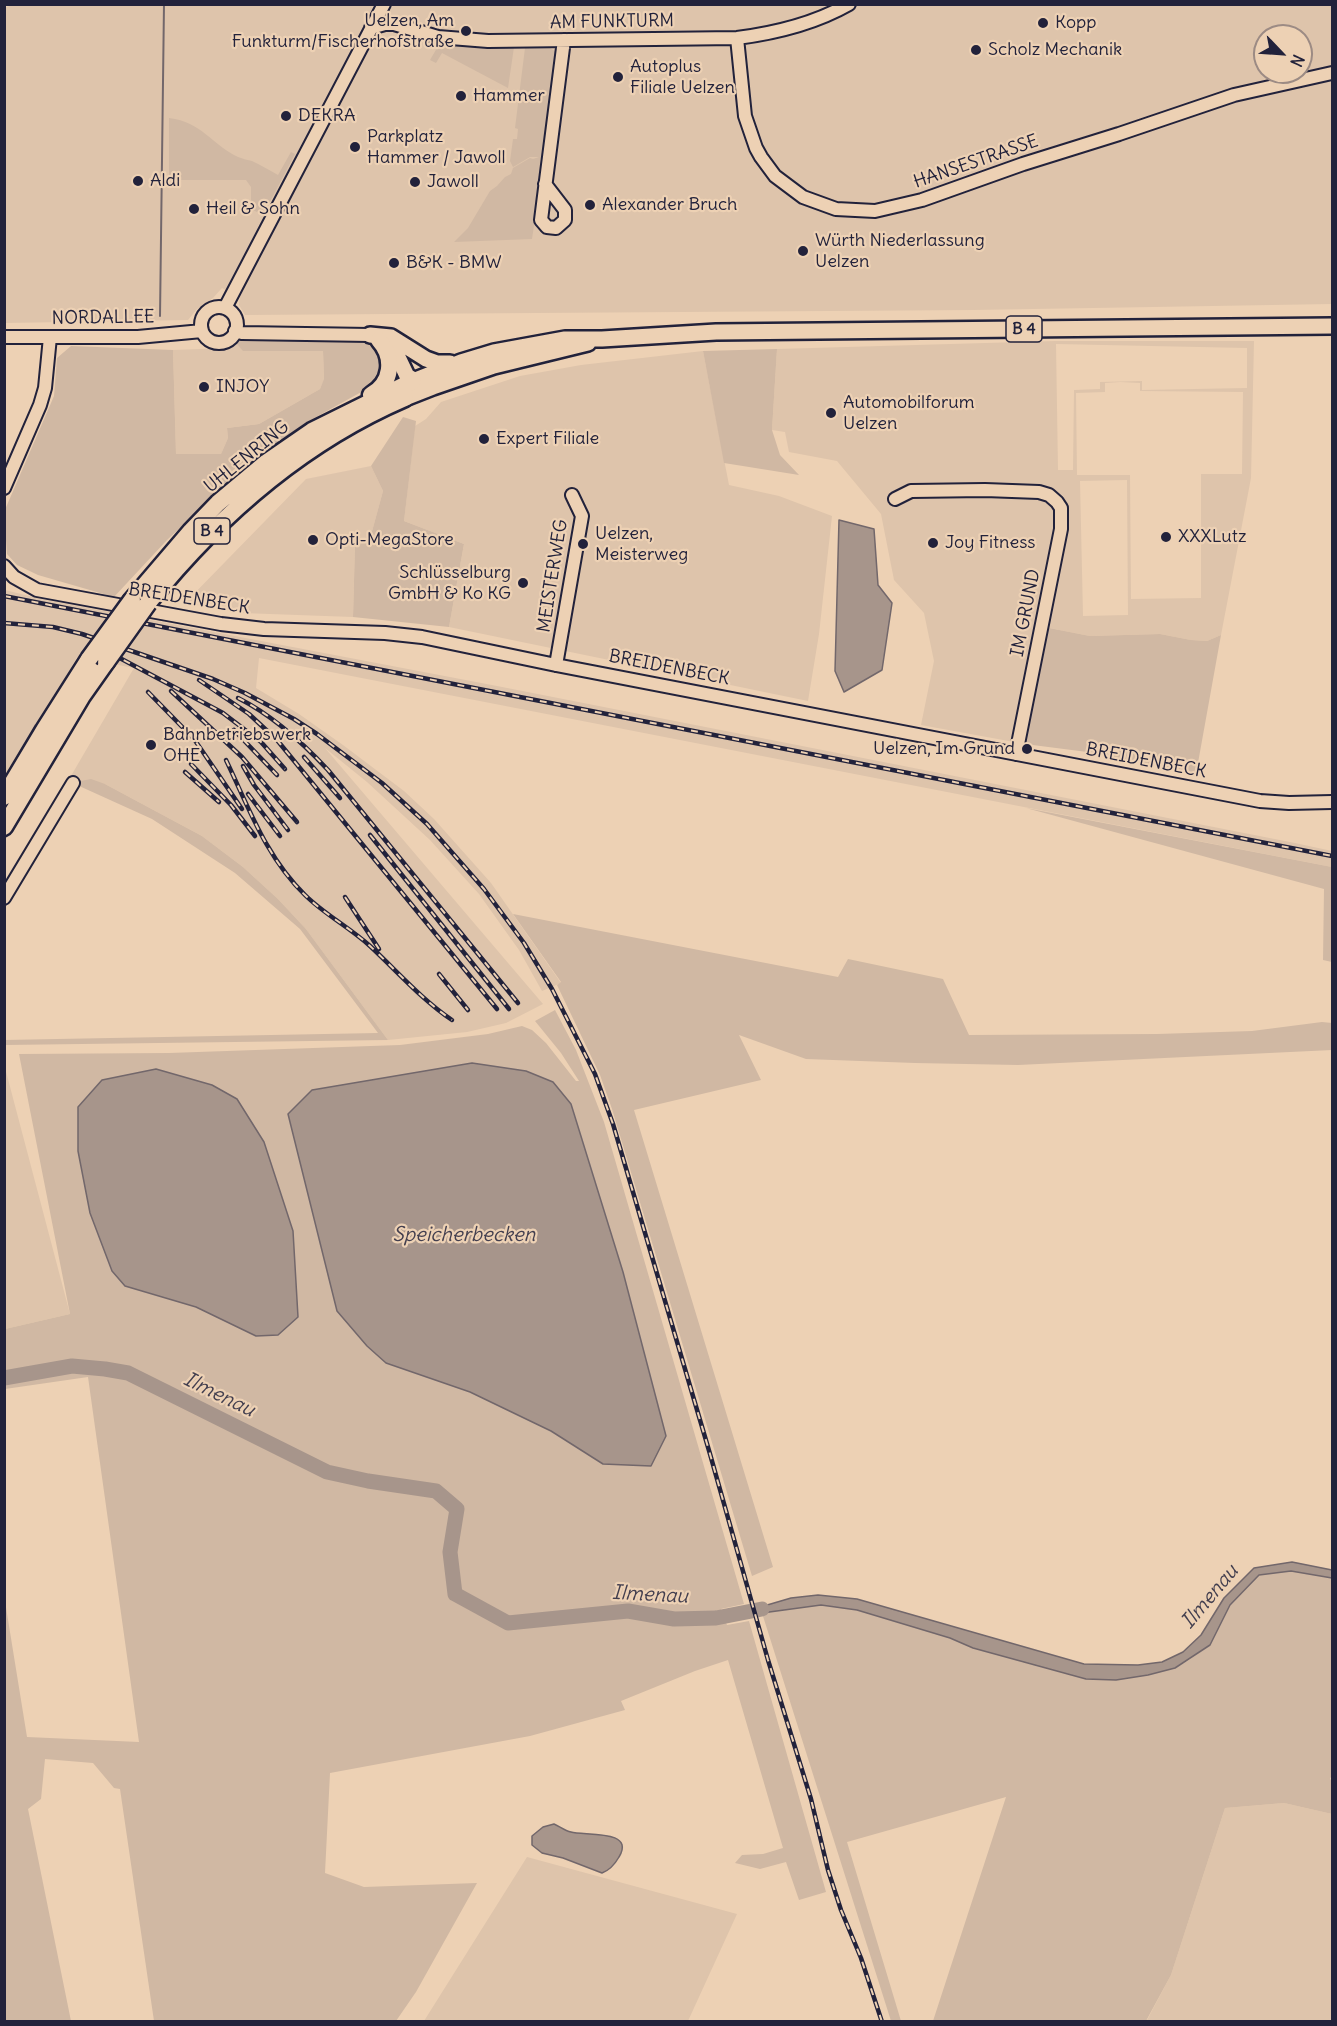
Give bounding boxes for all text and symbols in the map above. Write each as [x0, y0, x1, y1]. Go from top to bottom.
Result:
place label: Uelzen, Am Funkturm/Fischerhofstraße [232, 10, 454, 52]
street label: AM FUNKTURM [550, 10, 674, 34]
place label: Kopp [1055, 12, 1097, 34]
marker: Kopp [1036, 16, 1050, 30]
marker: Uelzen, Am Funkturm/Fischerhofstraße [459, 24, 473, 38]
north arrow [1253, 24, 1313, 84]
place label: Scholz Mechanik [988, 39, 1122, 61]
marker: Scholz Mechanik [969, 43, 983, 57]
text: N [1286, 52, 1309, 70]
place label: Autoplus Filiale Uelzen [630, 56, 735, 98]
marker: Autoplus Filiale Uelzen [611, 70, 625, 84]
place label: Hammer [473, 85, 545, 107]
marker: Hammer [454, 89, 468, 103]
place label: DEKRA [298, 105, 355, 127]
marker: DEKRA [279, 109, 293, 123]
place label: Parkplatz Hammer / Jawoll [367, 126, 506, 168]
street label: HANSESTRASSE [911, 131, 1041, 193]
marker: Parkplatz Hammer / Jawoll [348, 140, 362, 154]
place label: Aldi [150, 170, 180, 192]
place label: Jawoll [427, 171, 479, 193]
marker: Aldi [131, 174, 145, 188]
marker: Jawoll [408, 175, 422, 189]
place label: Alexander Bruch [602, 194, 738, 216]
place label: Heil & Sohn [206, 198, 300, 220]
marker: Alexander Bruch [583, 198, 597, 212]
marker: Heil & Sohn [187, 202, 201, 216]
place label: Würth Niederlassung Uelzen [815, 230, 985, 272]
marker: Würth Niederlassung Uelzen [796, 244, 810, 258]
place label: B&K - BMW [406, 252, 502, 274]
marker: B&K - BMW [387, 256, 401, 270]
street label: NORDALLEE [51, 306, 155, 330]
road number: B 4 [1006, 316, 1042, 342]
place label: INJOY [216, 376, 269, 398]
marker: INJOY [197, 380, 211, 394]
place label: Automobilforum Uelzen [843, 392, 975, 434]
marker: Automobilforum Uelzen [824, 406, 838, 420]
street label: UHLENRING [200, 416, 294, 498]
place label: Expert Filiale [496, 428, 599, 450]
marker: Expert Filiale [477, 432, 491, 446]
road number: B 4 [194, 518, 230, 544]
street label: MEISTERWEG [533, 518, 573, 634]
place label: Uelzen, Meisterweg [595, 523, 688, 566]
place label: XXXLutz [1178, 526, 1247, 548]
place label: Opti-MegaStore [325, 529, 454, 551]
marker: XXXLutz [1159, 530, 1173, 544]
place label: Joy Fitness [945, 532, 1036, 554]
marker: Opti-MegaStore [306, 533, 320, 547]
marker: Joy Fitness [926, 536, 940, 550]
marker: Uelzen, Meisterweg [576, 537, 590, 551]
place label: Schlüsselburg GmbH & Ko KG [388, 562, 511, 604]
street label: IM GRUND [1007, 567, 1045, 659]
marker: Schlüsselburg GmbH & Ko KG [516, 576, 530, 590]
street label: BREIDENBECK [127, 579, 251, 619]
street label: BREIDENBECK [607, 646, 731, 690]
place label: Bahnbetriebswerk OHE [163, 724, 311, 766]
marker: Bahnbetriebswerk OHE [144, 738, 158, 752]
place label: Uelzen, Im Grund [873, 738, 1015, 760]
street label: BREIDENBECK [1084, 739, 1208, 783]
marker: Uelzen, Im Grund [1020, 742, 1034, 756]
water label: Speicherbecken [393, 1223, 535, 1247]
water label: Ilmenau [180, 1368, 258, 1422]
water label: Ilmenau [1176, 1560, 1244, 1634]
water label: Ilmenau [611, 1581, 689, 1609]

